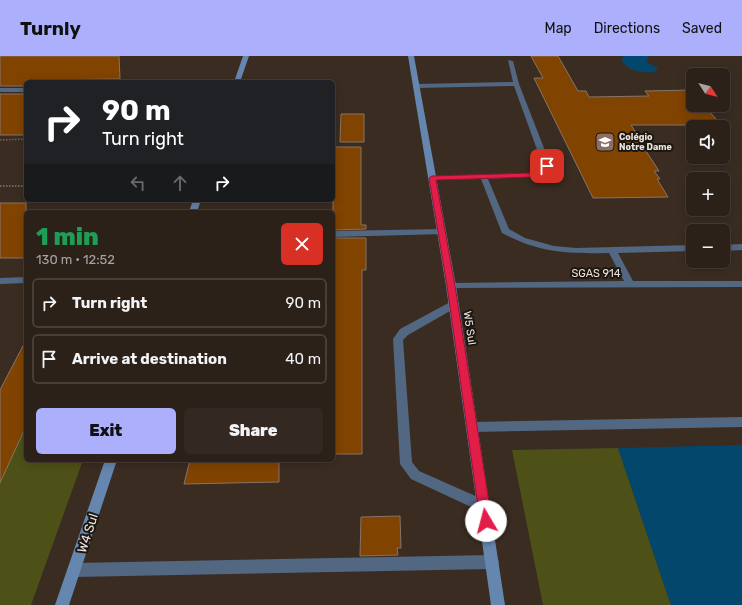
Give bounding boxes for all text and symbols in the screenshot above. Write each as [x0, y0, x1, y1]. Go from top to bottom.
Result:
text: Turnly [20, 17, 81, 40]
text: Map [545, 20, 572, 37]
text: Directions [594, 20, 660, 37]
text: Saved [682, 20, 722, 37]
north arrow [686, 68, 730, 112]
map controls [686, 68, 730, 268]
text: 90 m [102, 94, 171, 127]
icon: right [36, 96, 88, 148]
button: sound [686, 120, 730, 164]
text: Turn right [102, 128, 184, 150]
school or university icon: Colégio Notre Dame [594, 131, 616, 153]
place label: Colégio Notre Dame [619, 132, 672, 152]
pin [530, 149, 564, 183]
icon: arrive [536, 155, 558, 177]
icon: left [127, 172, 149, 194]
icon: ahead [169, 172, 191, 194]
icon: right [211, 172, 233, 194]
button: + [686, 172, 730, 216]
text: 1 min [36, 223, 99, 251]
button: close [281, 223, 323, 265]
button: − [686, 224, 730, 268]
text: 130 m · 12:52 [36, 252, 115, 267]
street label: SGAS 914 [571, 267, 621, 280]
icon: right [38, 292, 60, 314]
text: Turn right [72, 294, 147, 312]
text: 90 m [286, 294, 321, 312]
street label: W5 Sul [460, 310, 479, 346]
icon: arrive [38, 348, 60, 370]
text: Arrive at destination [72, 350, 227, 368]
text: 40 m [285, 350, 321, 368]
button: Exit [36, 408, 176, 454]
button: Share [184, 408, 323, 454]
position arrow [465, 500, 507, 542]
street label: W4 Sul [74, 512, 101, 555]

